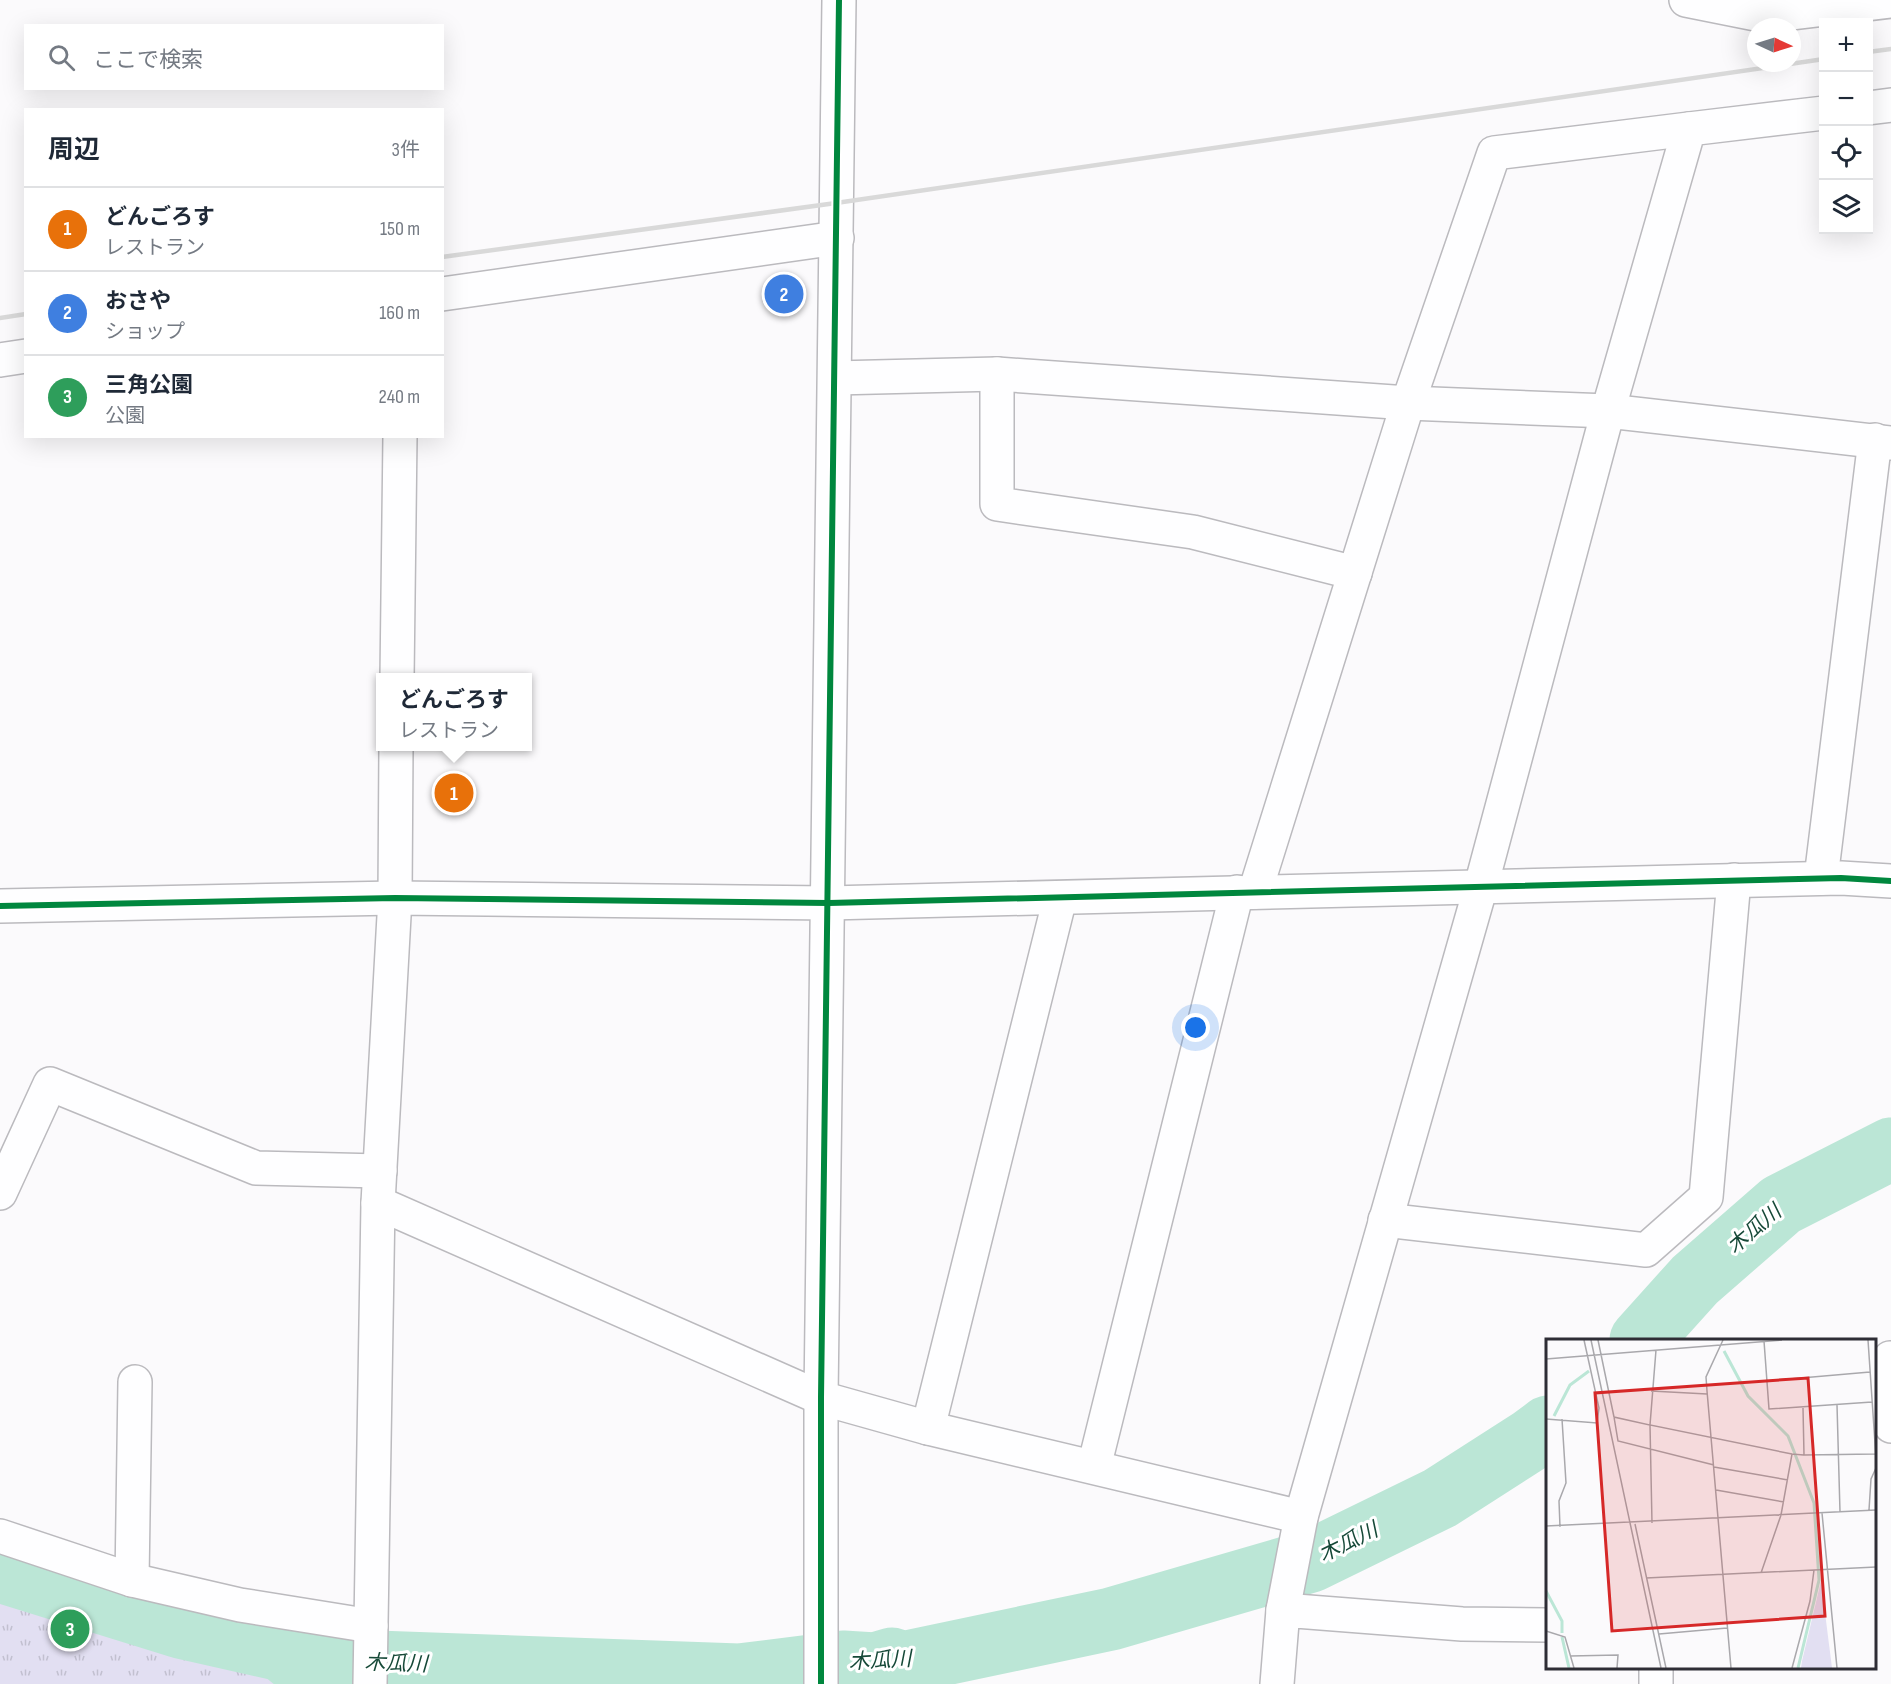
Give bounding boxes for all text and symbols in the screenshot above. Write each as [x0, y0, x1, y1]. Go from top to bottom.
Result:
north arrow [1747, 18, 1801, 72]
map controls [1819, 18, 1873, 234]
button: + [1819, 18, 1873, 72]
search box [24, 24, 444, 90]
icon: search [45, 41, 78, 74]
text: ここで検索 [93, 47, 203, 74]
button: − [1819, 72, 1873, 126]
button: locate [1819, 126, 1873, 180]
text: 周辺 [48, 135, 100, 166]
text: 3件 [392, 138, 420, 162]
button: layers [1819, 180, 1873, 234]
text: どんごろす [105, 204, 215, 231]
text: 1 [64, 217, 71, 241]
text: 150 m [380, 217, 420, 241]
text: レストラン [105, 236, 205, 260]
pin: 2 [764, 272, 804, 316]
text: おさや [105, 288, 171, 315]
text: 2 [63, 301, 72, 325]
text: 160 m [379, 301, 420, 325]
text: ショップ [105, 320, 185, 344]
text: 三角公園 [105, 372, 193, 399]
text: 3 [63, 385, 72, 409]
text: 240 m [379, 385, 420, 409]
text: 公園 [105, 404, 145, 428]
popup [376, 673, 532, 751]
text: どんごろす [399, 687, 509, 714]
text: レストラン [399, 719, 499, 743]
pin: 1 [434, 770, 474, 816]
your location [1181, 1013, 1210, 1042]
water label: 木瓜川 [1722, 1198, 1788, 1259]
inset map [1546, 1339, 1876, 1669]
water label: 木瓜川 [1314, 1517, 1384, 1567]
pin: 3 [50, 1606, 90, 1652]
water label: 木瓜川 [848, 1646, 914, 1675]
water label: 木瓜川 [364, 1650, 430, 1677]

